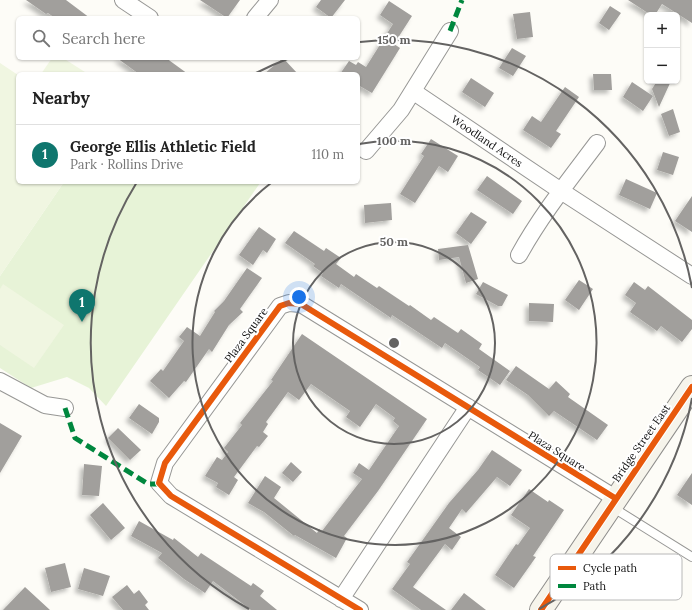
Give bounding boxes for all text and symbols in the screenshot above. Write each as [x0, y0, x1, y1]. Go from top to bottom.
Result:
map controls [644, 12, 680, 84]
button: + [644, 12, 680, 48]
search box [16, 16, 360, 60]
icon: search [30, 27, 52, 49]
text: Search here [62, 29, 145, 48]
text: 150 m [377, 32, 411, 47]
button: − [644, 48, 680, 84]
text: Nearby [32, 87, 90, 109]
street label: Woodland Acres [449, 112, 525, 170]
text: 100 m [377, 133, 411, 148]
text: George Ellis Athletic Field [70, 137, 256, 156]
text: 1 [42, 146, 48, 163]
text: 110 m [311, 146, 344, 163]
text: Park · Rollins Drive [70, 156, 183, 173]
text: 50 m [380, 234, 408, 249]
your location [289, 287, 309, 307]
pin: 1 [69, 289, 95, 322]
street label: Plaza Square [221, 305, 271, 365]
centre of rings [387, 336, 401, 350]
street label: Bridge Street East [609, 401, 674, 485]
street label: Plaza Square [526, 428, 588, 474]
legend [550, 554, 682, 600]
text: Cycle path [583, 561, 638, 575]
text: Path [583, 579, 606, 593]

